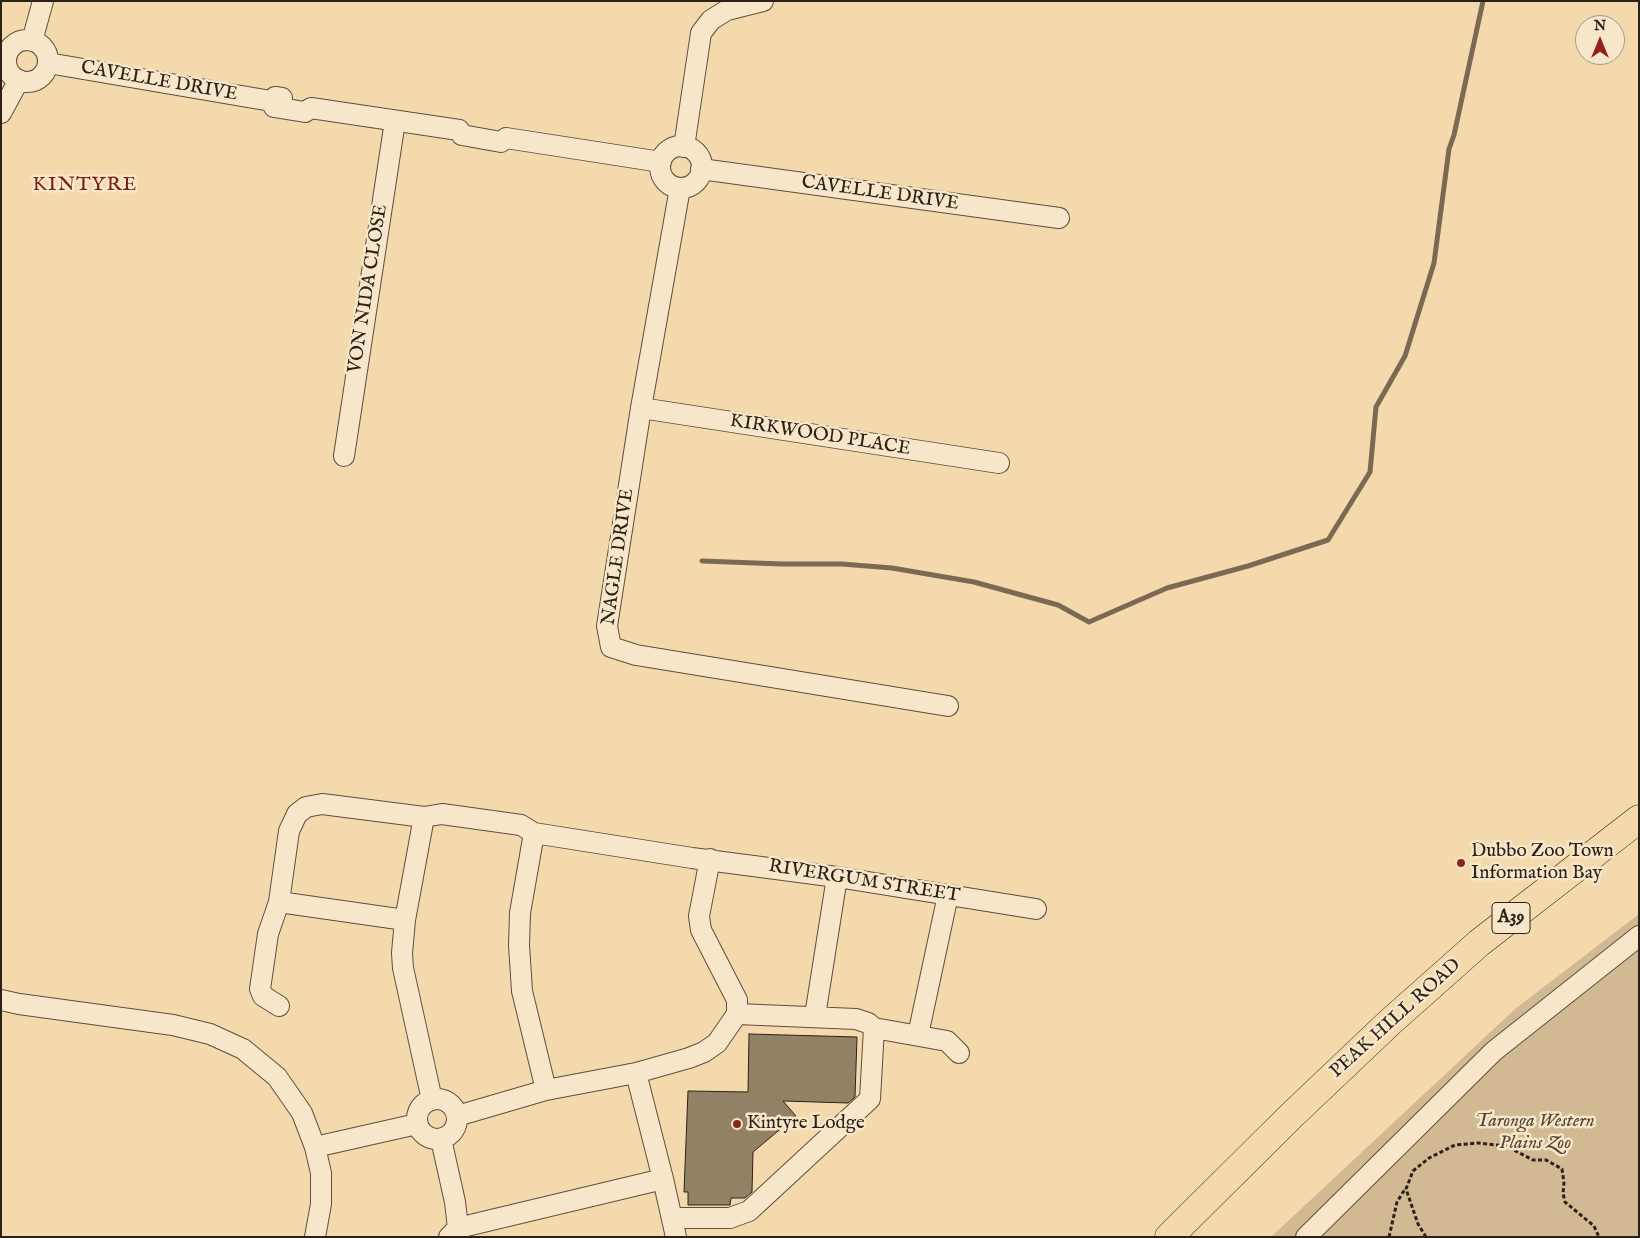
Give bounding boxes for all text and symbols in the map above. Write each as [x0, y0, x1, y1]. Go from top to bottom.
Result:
north arrow [1575, 15, 1625, 65]
text: N [1594, 17, 1606, 35]
street label: CAVELLE DRIVE [79, 57, 239, 107]
street label: CAVELLE DRIVE [800, 172, 960, 216]
district label: KINTYRE [32, 174, 138, 198]
street label: VON NIDA CLOSE [344, 203, 394, 375]
street label: KIRKWOOD PLACE [728, 410, 912, 462]
street label: NAGLE DRIVE [598, 487, 640, 627]
place label: Dubbo Zoo Town Information Bay [1471, 841, 1614, 885]
street label: RIVERGUM STREET [767, 856, 961, 908]
marker: Dubbo Zoo Town Information Bay [1455, 857, 1467, 869]
road number: A39 [1492, 902, 1530, 934]
street label: PEAK HILL ROAD [1326, 954, 1466, 1084]
park label: Taronga Western Plains Zoo [1475, 1111, 1595, 1155]
place label: Kintyre Lodge [747, 1113, 865, 1135]
marker: Kintyre Lodge [731, 1118, 743, 1130]

